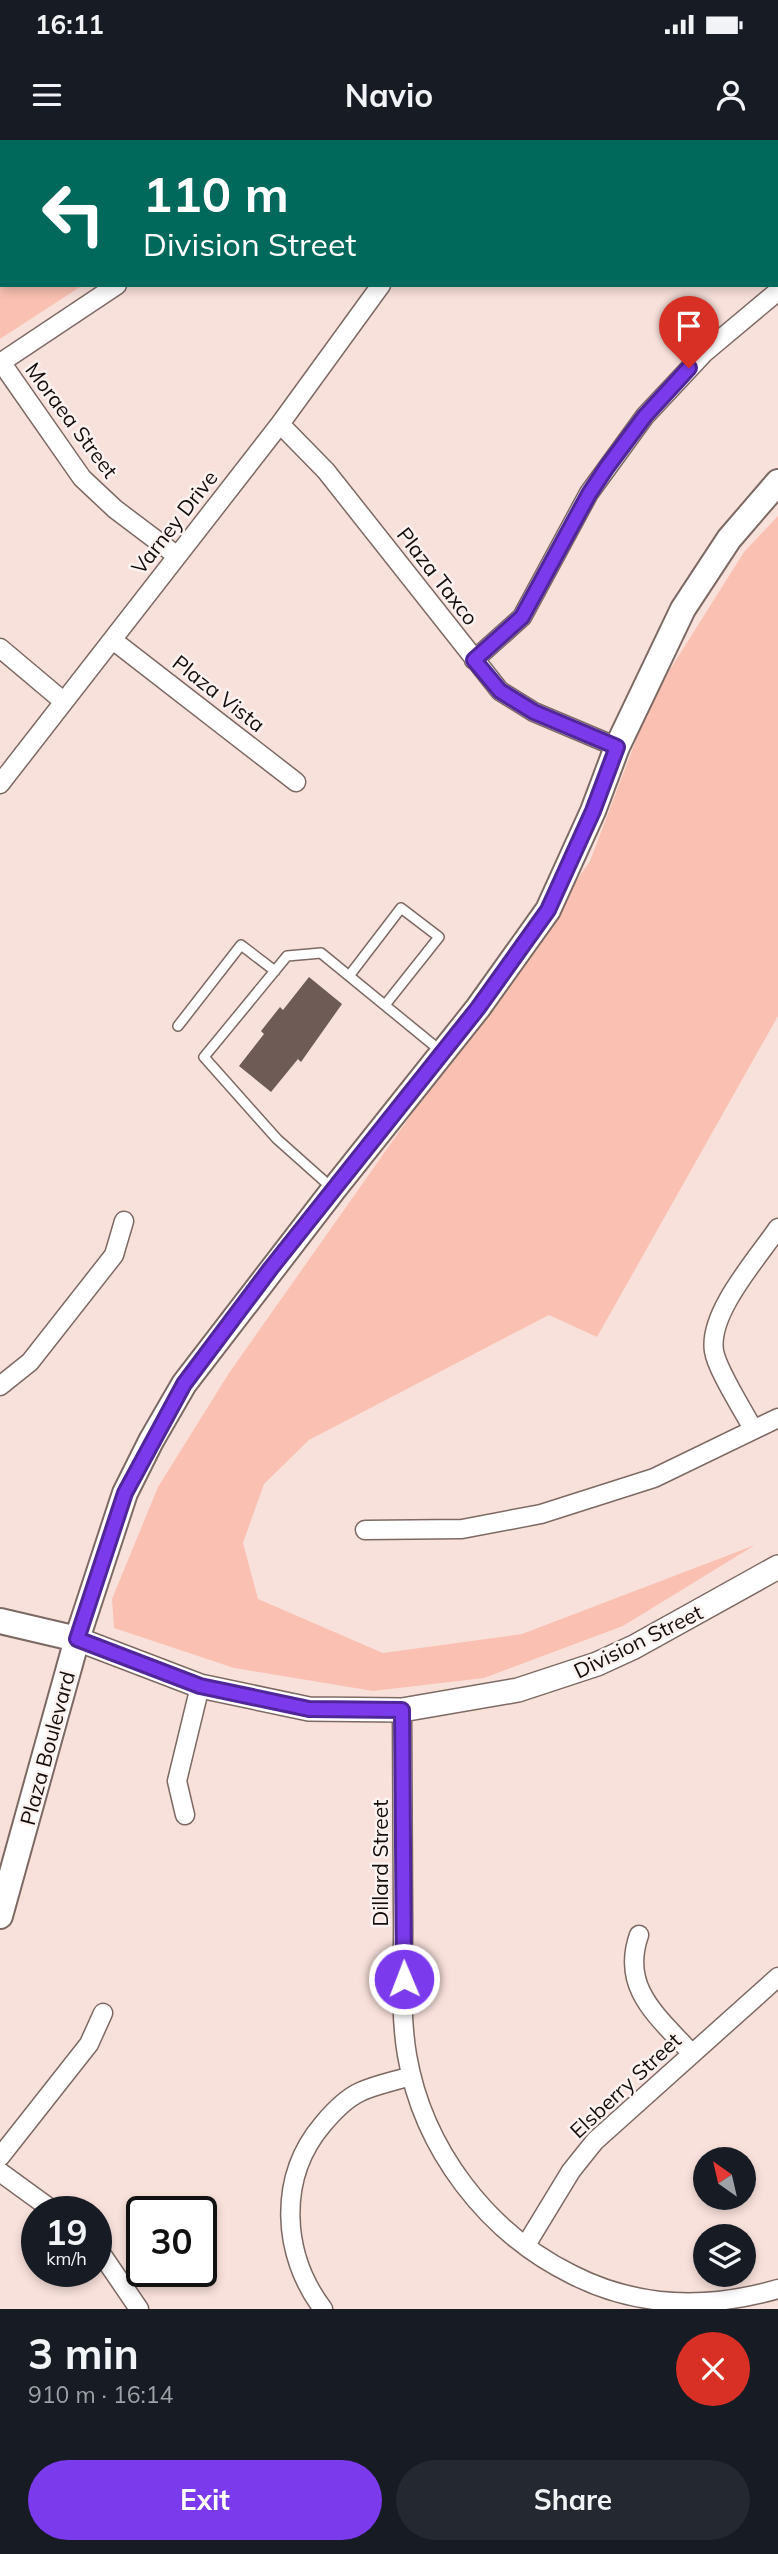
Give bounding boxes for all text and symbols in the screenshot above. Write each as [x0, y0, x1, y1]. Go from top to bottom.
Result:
text: 16:11 [35, 8, 104, 41]
text: Navio [345, 75, 433, 115]
icon: menu [28, 76, 66, 114]
icon: person [712, 76, 750, 114]
text: 110 m [143, 163, 289, 224]
icon: left [28, 168, 119, 259]
text: Division Street [143, 224, 356, 264]
pin [659, 296, 719, 368]
icon: arrive [670, 307, 708, 345]
street label: Moraea Street [20, 357, 124, 483]
street label: Varney Drive [125, 465, 223, 579]
street label: Plaza Taxco [392, 522, 484, 630]
street label: Plaza Vista [168, 649, 270, 737]
street label: Division Street [569, 1599, 707, 1683]
street label: Plaza Boulevard [14, 1668, 80, 1828]
street label: Dillard Street [367, 1800, 393, 1926]
position arrow [367, 1942, 441, 2016]
street label: Elsberry Street [564, 2027, 686, 2143]
north arrow [693, 2147, 756, 2210]
map controls [693, 2147, 756, 2287]
speed limit sign: 30 [126, 2196, 217, 2287]
text: 19 [45, 2210, 88, 2254]
button: layers [693, 2224, 756, 2287]
text: km/h [46, 2247, 87, 2270]
text: 3 min [28, 2327, 139, 2380]
button: close [676, 2332, 750, 2406]
text: 910 m · 16:14 [28, 2380, 173, 2409]
button: Exit [28, 2460, 382, 2540]
button: Share [396, 2460, 750, 2540]

